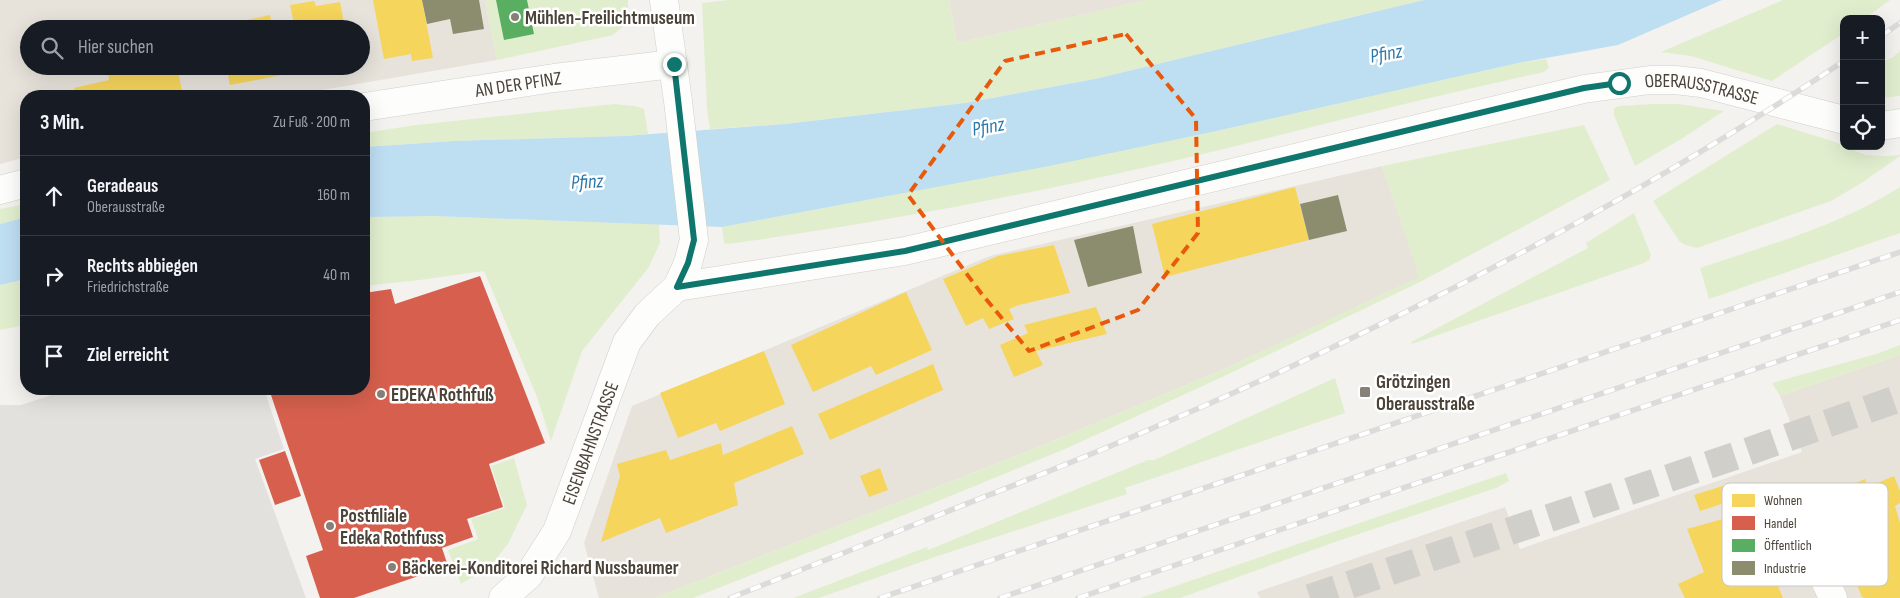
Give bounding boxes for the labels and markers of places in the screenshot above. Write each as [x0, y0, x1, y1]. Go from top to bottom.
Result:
place label: Mühlen-Freilichtmuseum [525, 7, 695, 30]
marker: Mühlen-Freilichtmuseum [509, 11, 521, 23]
place label: Grötzingen Oberausstraße [1376, 371, 1475, 416]
place label: EDEKA Rothfuß [391, 384, 494, 407]
marker: Grötzingen Oberausstraße [1358, 385, 1372, 399]
marker: EDEKA Rothfuß [375, 388, 387, 400]
place label: Postfiliale Edeka Rothfuss [340, 505, 444, 550]
marker: Postfiliale Edeka Rothfuss [324, 520, 336, 532]
place label: Bäckerei-Konditorei Richard Nussbaumer [402, 557, 679, 580]
marker: Bäckerei-Konditorei Richard Nussbaumer [386, 561, 398, 573]

